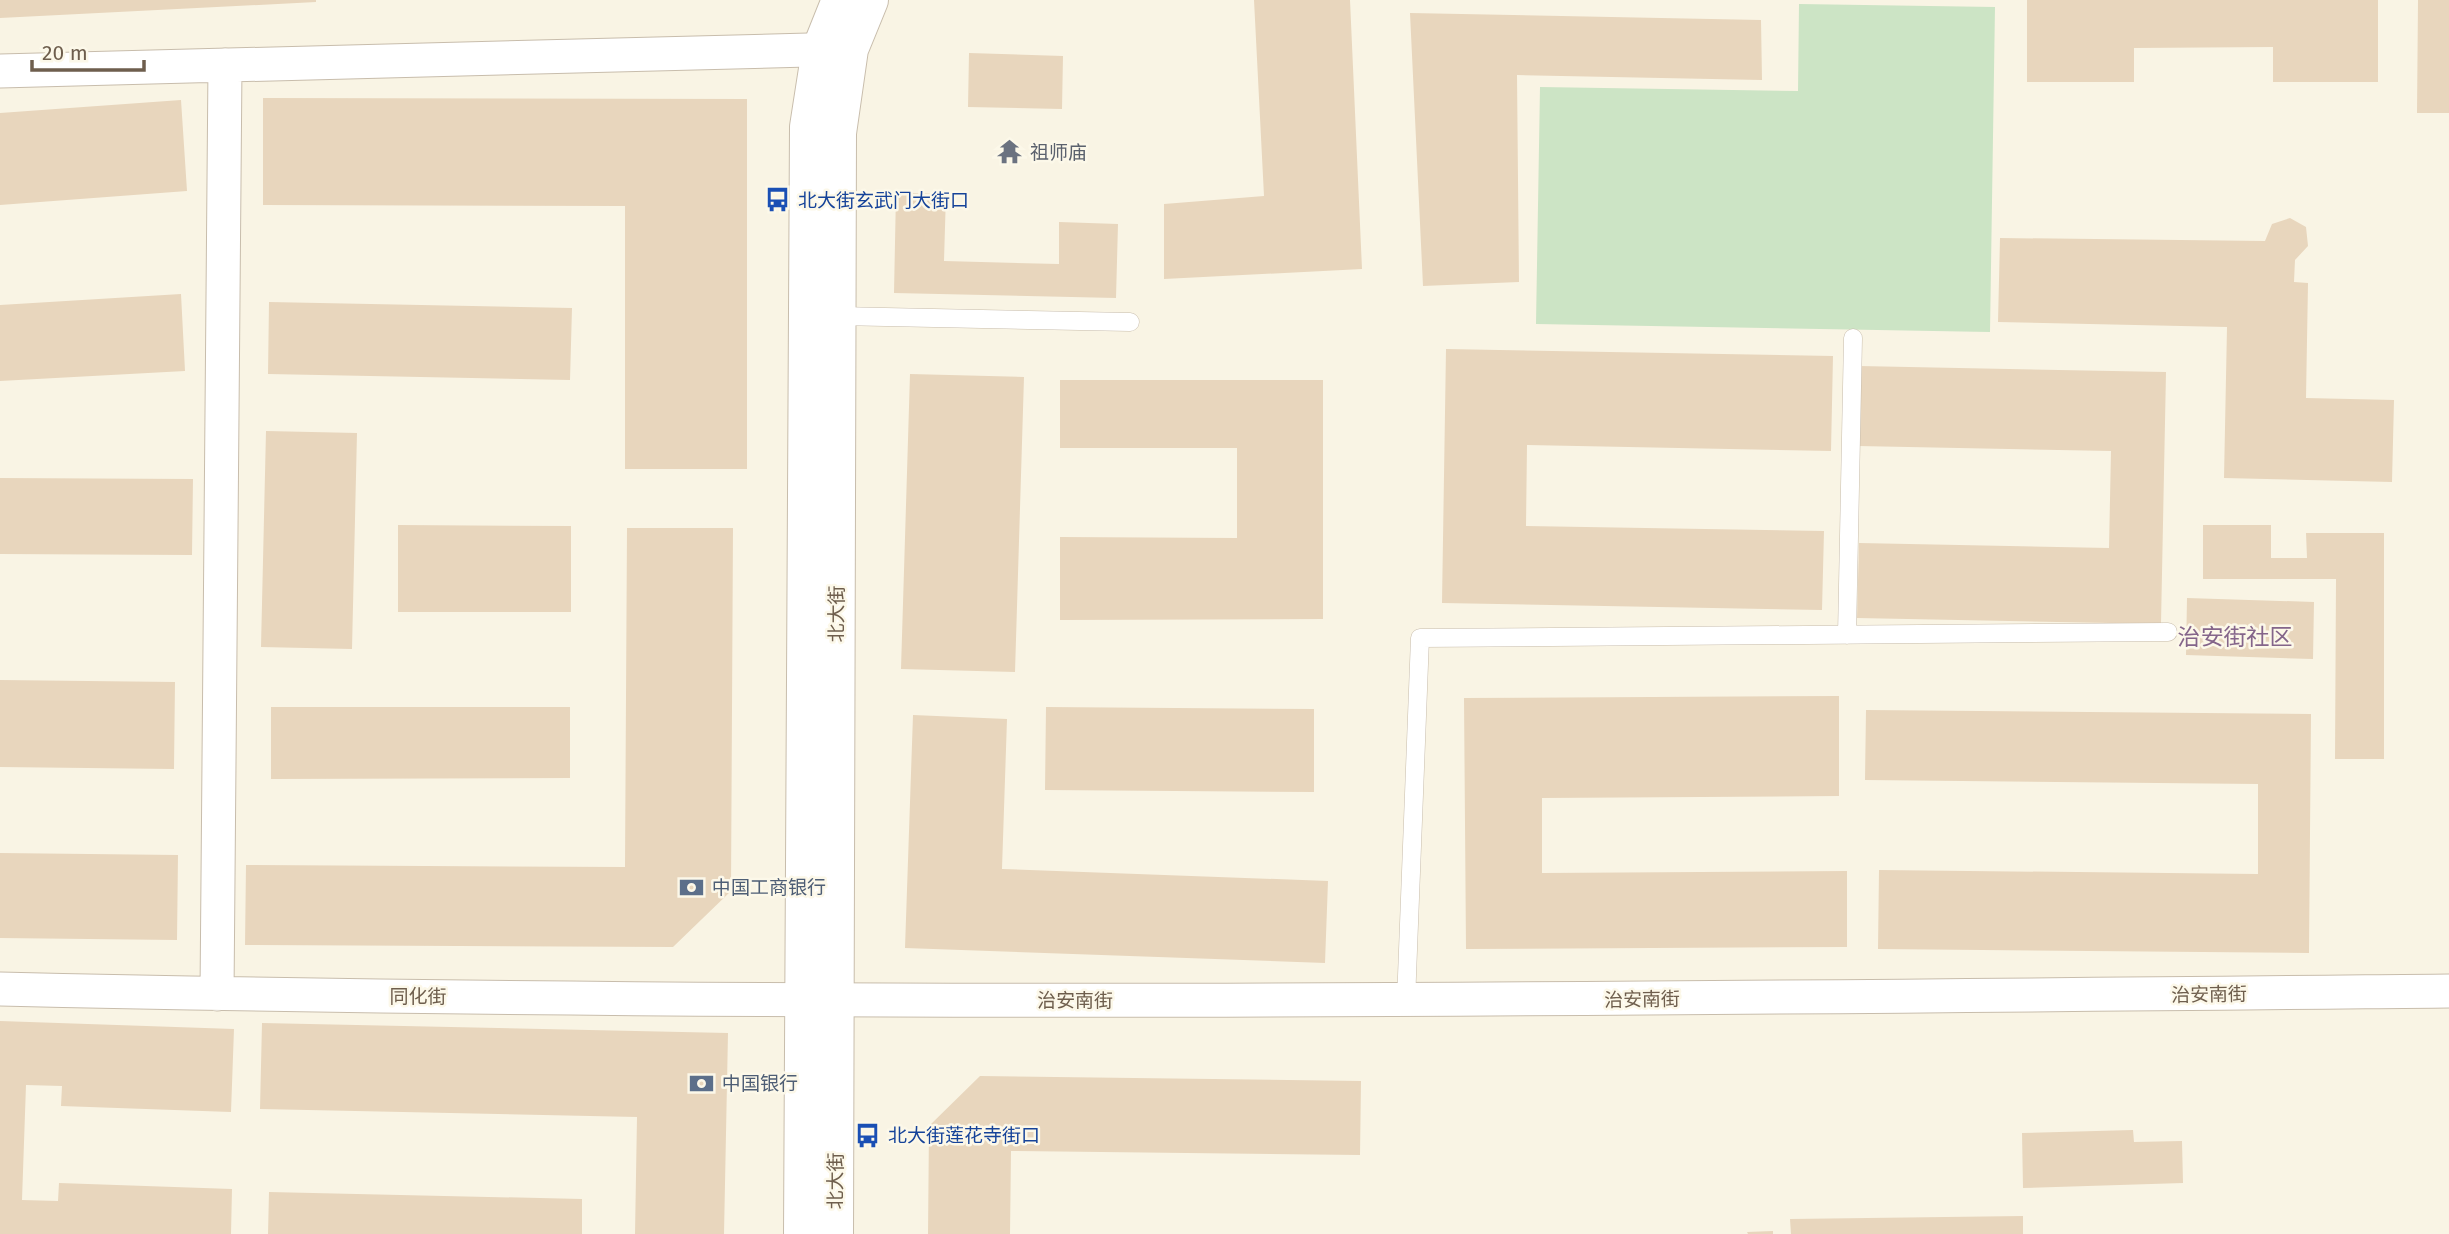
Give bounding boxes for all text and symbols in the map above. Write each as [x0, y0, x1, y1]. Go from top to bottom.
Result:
scale bar [32, 28, 144, 72]
text: 20 m [42, 40, 88, 66]
temple icon: 祖师庙 [996, 138, 1024, 166]
place label: 祖师庙 [1030, 141, 1087, 164]
bus stop icon: 北大街玄武门大街口 [764, 186, 792, 214]
place label: 北大街玄武门大街口 [798, 189, 969, 212]
street label: 北大街 [825, 585, 848, 643]
district label: 治安街社区 [2178, 623, 2293, 651]
bank icon: 中国工商银行 [678, 873, 706, 901]
place label: 中国工商银行 [712, 876, 826, 899]
street label: 治安南街 [2171, 982, 2247, 1007]
street label: 同化街 [389, 985, 447, 1008]
street label: 治安南街 [1604, 987, 1680, 1012]
street label: 治安南街 [1037, 989, 1113, 1012]
bank icon: 中国银行 [688, 1069, 716, 1097]
place label: 中国银行 [722, 1072, 798, 1095]
bus stop icon: 北大街莲花寺街口 [854, 1121, 882, 1149]
place label: 北大街莲花寺街口 [888, 1124, 1040, 1147]
street label: 北大街 [824, 1152, 847, 1210]

